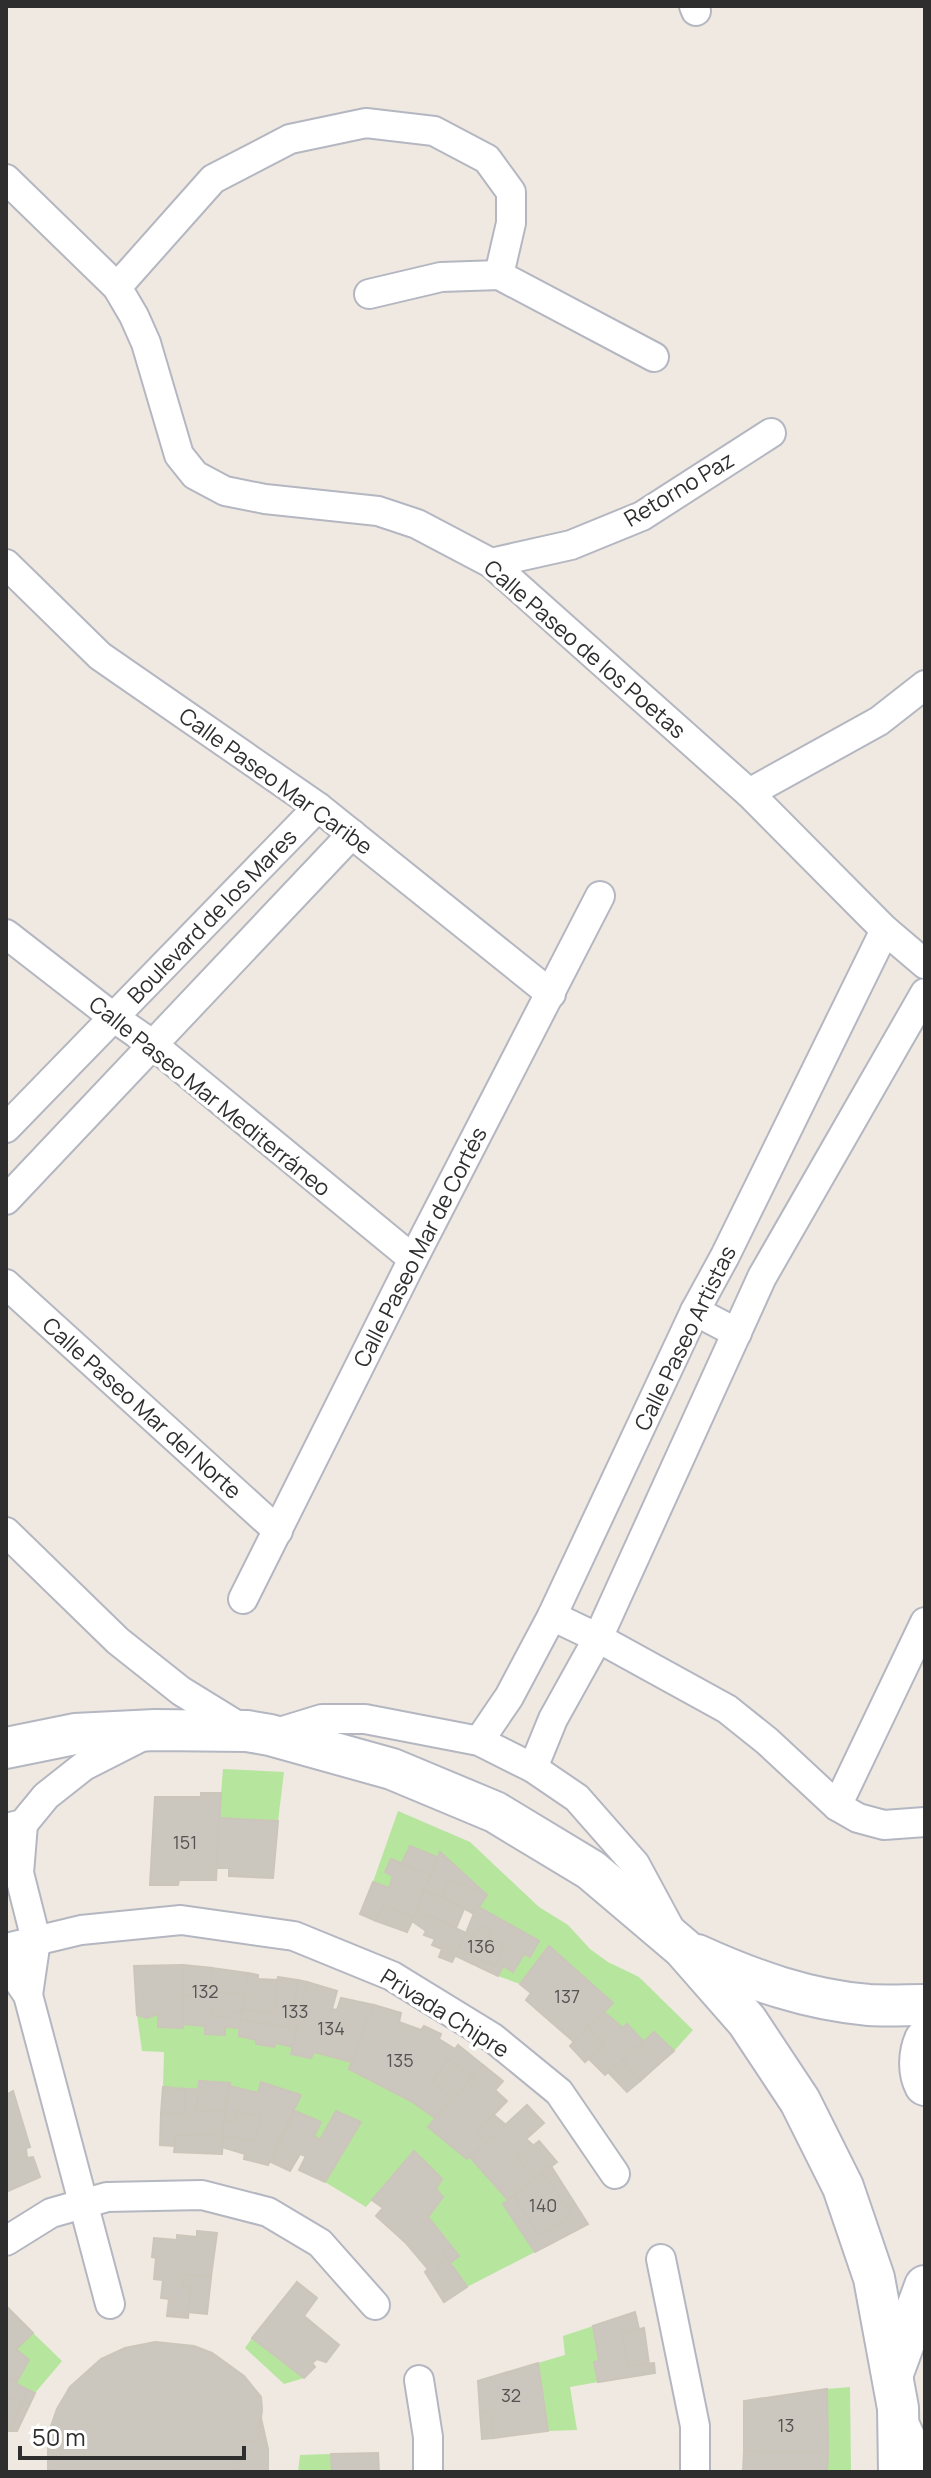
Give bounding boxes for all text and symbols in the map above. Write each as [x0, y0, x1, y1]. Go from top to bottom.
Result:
street label: Retorno Paz [619, 444, 739, 534]
street label: Calle Paseo de los Poetas [478, 553, 692, 745]
street label: Calle Paseo Mar Caribe [173, 701, 379, 861]
street label: Boulevard de los Mares [121, 822, 303, 1010]
street label: Calle Paseo Mar Mediterráneo [83, 989, 337, 1203]
street label: Calle Paseo Mar de Cortés [346, 1122, 494, 1372]
street label: Calle Paseo Artistas [627, 1241, 743, 1435]
street label: Calle Paseo Mar del Norte [36, 1311, 248, 1506]
house number: 151 [173, 1830, 197, 1854]
house number: 136 [467, 1934, 495, 1958]
street label: Privada Chipre [375, 1962, 515, 2065]
house number: 132 [191, 1979, 219, 2003]
house number: 137 [554, 1984, 580, 2008]
house number: 133 [282, 1999, 308, 2023]
house number: 134 [317, 2016, 345, 2040]
house number: 135 [386, 2048, 414, 2072]
house number: 140 [529, 2193, 557, 2217]
house number: 32 [501, 2383, 521, 2407]
scale bar [20, 2410, 244, 2460]
house number: 13 [778, 2413, 794, 2437]
text: 50 m [32, 2420, 86, 2453]

